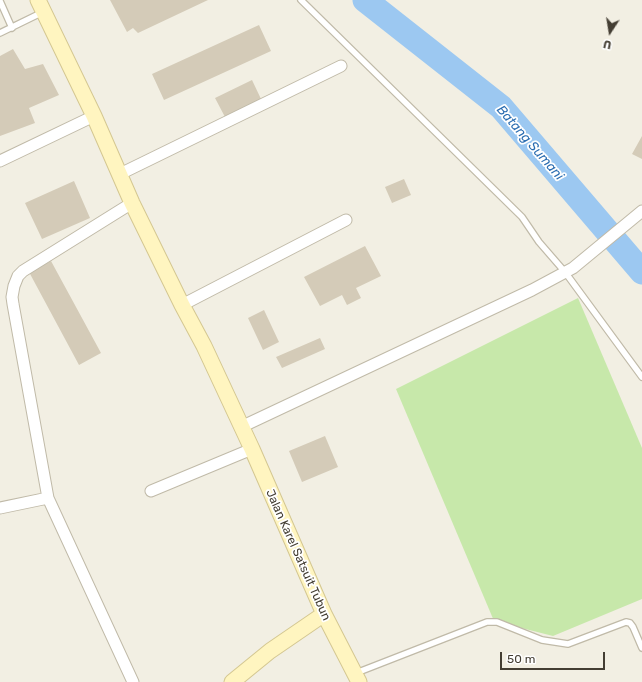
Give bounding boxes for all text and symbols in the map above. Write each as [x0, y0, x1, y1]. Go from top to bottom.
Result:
north arrow [590, 12, 630, 52]
text: U [602, 37, 613, 51]
water label: Batang Sumani [493, 102, 567, 184]
street label: Jalan Karel Satsuit Tubun [263, 487, 333, 623]
scale bar [502, 644, 607, 670]
text: 50 m [507, 652, 535, 666]

